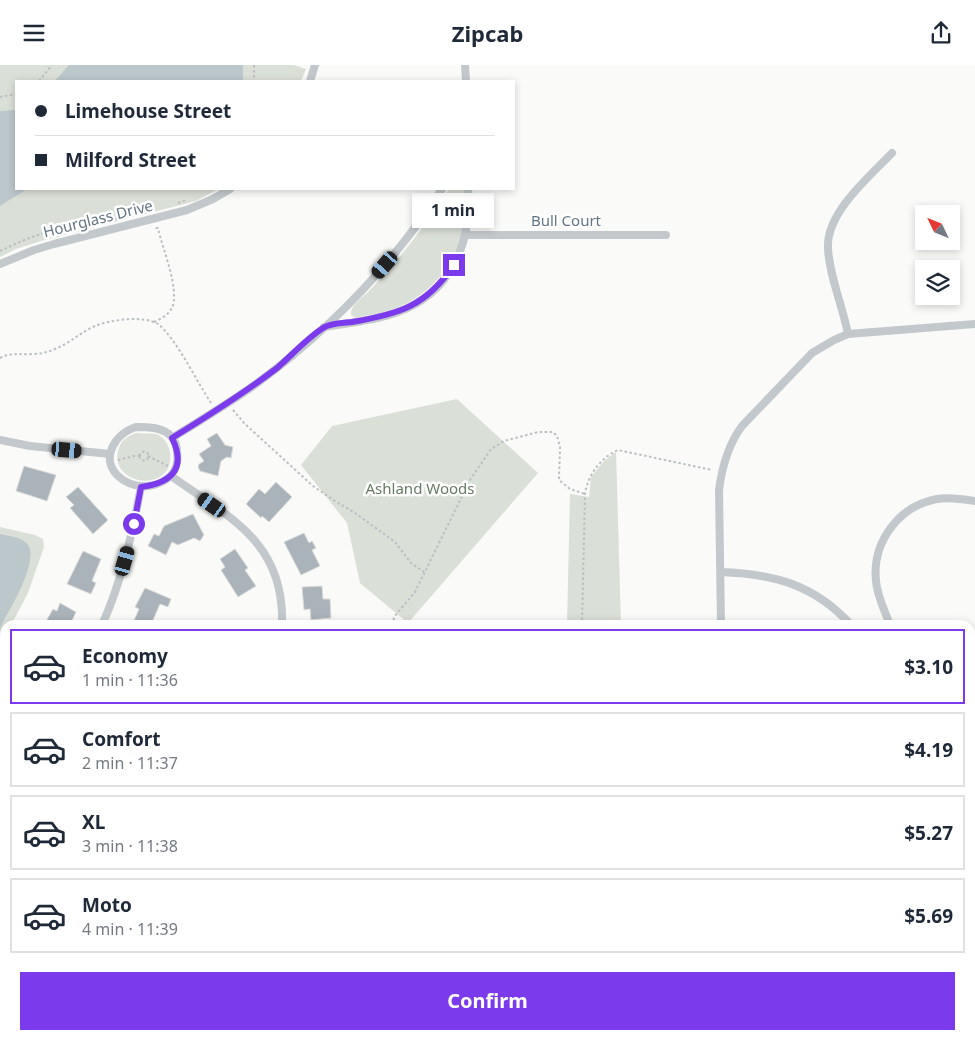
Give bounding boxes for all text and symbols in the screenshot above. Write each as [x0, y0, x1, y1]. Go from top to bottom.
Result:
text: Zipcab [452, 18, 523, 48]
icon: menu [20, 19, 48, 47]
icon: share [927, 19, 955, 47]
text: Limehouse Street [65, 98, 231, 124]
text: Milford Street [65, 147, 196, 173]
callout: 1 min [413, 193, 495, 227]
street label: Hourglass Drive [41, 195, 155, 241]
text: 1 min [431, 199, 475, 221]
north arrow [915, 205, 960, 250]
map controls [915, 205, 960, 305]
street label: Bull Court [531, 210, 602, 230]
car [369, 249, 400, 281]
route end [443, 254, 465, 276]
button: layers [915, 260, 960, 305]
car [51, 441, 82, 459]
park label: Ashland Woods [366, 478, 474, 498]
car [195, 490, 228, 520]
route start [123, 513, 145, 535]
car [113, 545, 136, 577]
text: Economy [82, 643, 168, 669]
icon: car [22, 644, 67, 689]
text: $3.10 [904, 654, 953, 680]
text: 1 min · 11:36 [82, 669, 178, 691]
text: Comfort [82, 726, 161, 752]
icon: car [22, 727, 67, 772]
text: $4.19 [904, 737, 953, 763]
text: 2 min · 11:37 [82, 752, 178, 774]
text: XL [82, 809, 105, 835]
icon: car [22, 810, 67, 855]
text: $5.27 [904, 820, 953, 846]
text: 3 min · 11:38 [82, 835, 178, 857]
text: Moto [82, 892, 132, 918]
icon: car [22, 893, 67, 938]
text: $5.69 [904, 903, 953, 929]
text: 4 min · 11:39 [82, 918, 178, 940]
button: Confirm [20, 972, 955, 1030]

